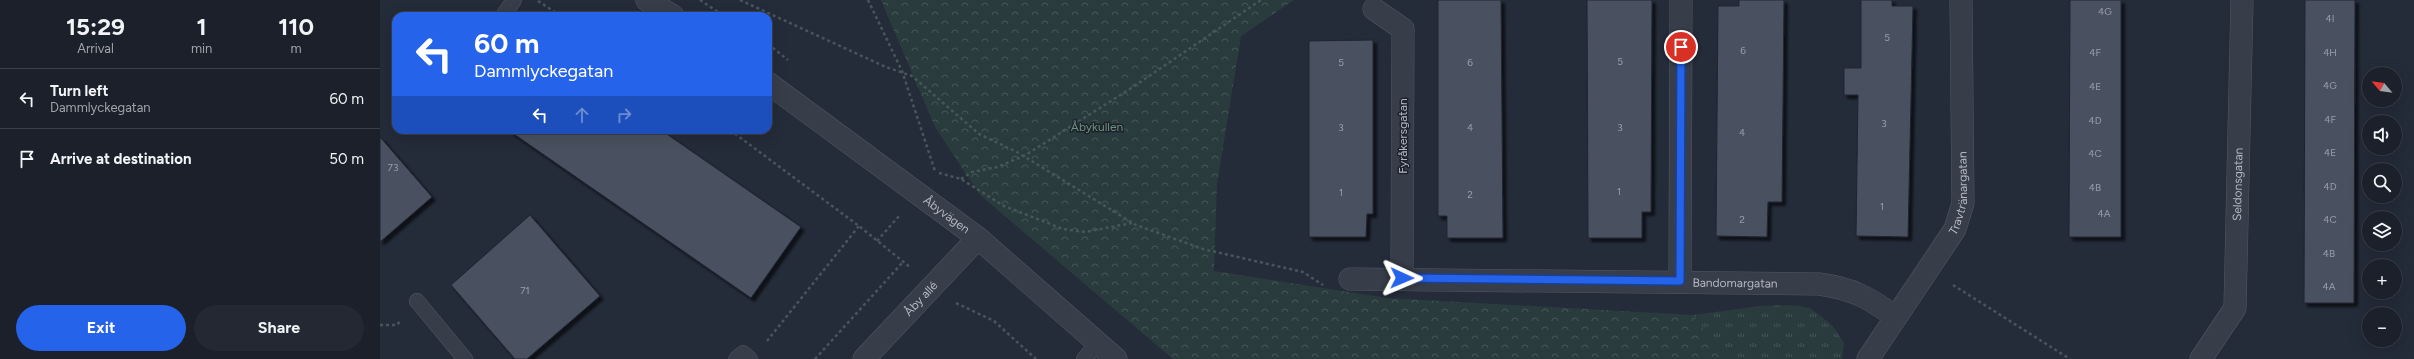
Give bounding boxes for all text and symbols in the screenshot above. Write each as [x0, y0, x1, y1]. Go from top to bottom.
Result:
house number: 4G [2098, 5, 2112, 18]
text: 15:29 [66, 12, 125, 41]
text: 1 [197, 12, 207, 41]
text: 110 [278, 12, 314, 41]
house number: 4I [2326, 12, 2334, 25]
text: 60 m [474, 26, 539, 60]
icon: left [408, 28, 460, 80]
pin [1664, 30, 1698, 64]
house number: 5 [1884, 31, 1890, 44]
icon: arrive [1670, 36, 1692, 58]
text: Arrival [77, 41, 114, 56]
text: min [191, 41, 212, 56]
text: m [291, 41, 302, 56]
house number: 6 [1740, 44, 1746, 57]
house number: 4F [2089, 46, 2101, 59]
house number: 4H [2323, 46, 2337, 59]
house number: 5 [1617, 55, 1623, 68]
house number: 5 [1338, 56, 1344, 69]
house number: 6 [1467, 56, 1473, 69]
text: Dammlyckegatan [474, 60, 613, 82]
north arrow [2362, 67, 2402, 107]
map controls [2362, 67, 2402, 347]
house number: 4G [2323, 79, 2337, 92]
house number: 4E [2089, 80, 2101, 93]
text: Turn left [50, 82, 108, 100]
icon: left [16, 88, 38, 110]
text: 60 m [329, 90, 364, 108]
street label: Fyråkersgatan [1396, 98, 1410, 174]
text: Dammlyckegatan [50, 100, 151, 115]
icon: left [529, 104, 551, 126]
icon: ahead [571, 104, 593, 126]
icon: right [613, 104, 635, 126]
house number: 4F [2324, 113, 2336, 126]
house number: 4D [2088, 114, 2102, 127]
button: sound [2362, 115, 2402, 155]
house number: 3 [1881, 117, 1887, 130]
park label: Åbykullen [1071, 120, 1123, 134]
house number: 3 [1338, 121, 1344, 134]
house number: 4 [1467, 121, 1473, 134]
house number: 3 [1617, 121, 1623, 134]
house number: 4 [1739, 126, 1745, 139]
house number: 4E [2324, 146, 2336, 159]
house number: 4C [2088, 147, 2102, 160]
street label: Seldonsgatan [2230, 147, 2246, 221]
icon: arrive [16, 148, 38, 170]
text: Arrive at destination [50, 150, 191, 168]
text: 50 m [329, 150, 364, 168]
street label: Travtränargatan [1946, 151, 1970, 238]
house number: 73 [388, 161, 398, 174]
button: search [2362, 163, 2402, 203]
house number: 4D [2323, 180, 2337, 193]
house number: 4B [2089, 181, 2101, 194]
house number: 1 [1617, 185, 1621, 198]
house number: 1 [1339, 186, 1343, 199]
house number: 2 [1467, 188, 1473, 201]
street label: Åbyvägen [921, 193, 973, 237]
house number: 1 [1880, 200, 1884, 213]
house number: 4A [2098, 207, 2111, 220]
button: layers [2362, 211, 2402, 251]
house number: 2 [1739, 213, 1745, 226]
house number: 4C [2323, 213, 2337, 226]
house number: 4B [2323, 247, 2335, 260]
position arrow [1381, 257, 1423, 299]
button: + [2362, 259, 2402, 299]
street label: Bandomargatan [1692, 276, 1778, 291]
street label: Åby allé [901, 278, 941, 319]
house number: 4A [2323, 280, 2336, 293]
house number: 71 [520, 284, 530, 297]
button: Exit [16, 305, 186, 351]
button: Share [194, 305, 364, 351]
button: − [2362, 307, 2402, 347]

